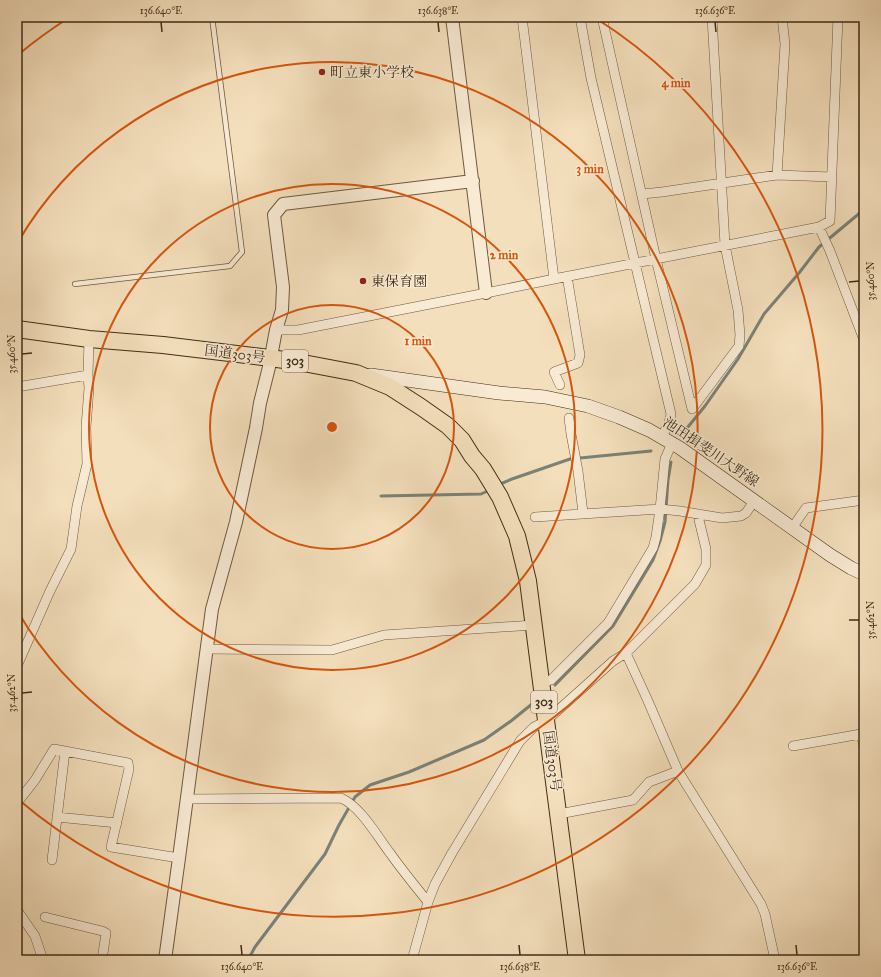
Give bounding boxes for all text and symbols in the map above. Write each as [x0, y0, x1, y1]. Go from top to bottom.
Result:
text: 136.640°E [140, 5, 182, 17]
text: 136.638°E [418, 5, 458, 17]
text: 136.636°E [695, 5, 735, 17]
place label: 町立東小学校 [330, 64, 414, 81]
marker: 町立東小学校 [317, 67, 327, 77]
text: 4 min [661, 76, 691, 91]
text: 3 min [576, 162, 604, 177]
text: 2 min [490, 248, 519, 262]
text: 35.460°N [865, 261, 877, 301]
place label: 東保育園 [371, 273, 427, 290]
marker: 東保育園 [358, 276, 368, 286]
text: 35.460°N [6, 334, 18, 374]
text: 1 min [404, 334, 432, 348]
street label: 国道303号 [204, 342, 266, 366]
road number: 303 [282, 350, 308, 372]
street label: 池田揖斐川大野線 [660, 414, 762, 490]
centre of rings [325, 420, 339, 434]
text: 35.462°N [865, 600, 877, 639]
text: 35.462°N [6, 673, 18, 712]
road number: 303 [531, 691, 557, 713]
street label: 国道303号 [539, 729, 565, 793]
text: 136.640°E [221, 961, 263, 973]
text: 136.638°E [500, 961, 540, 973]
text: 136.636°E [777, 961, 817, 973]

